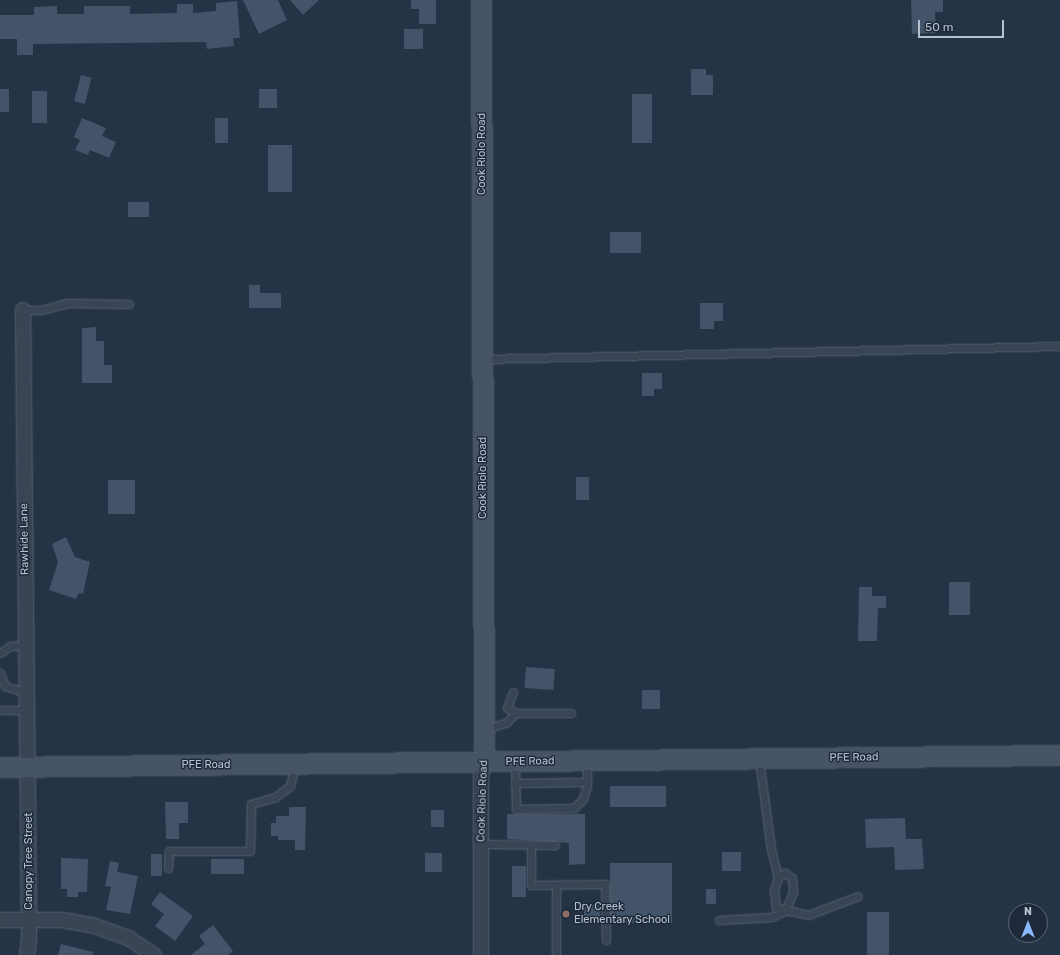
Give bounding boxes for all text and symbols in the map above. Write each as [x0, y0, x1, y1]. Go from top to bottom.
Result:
scale bar [920, 12, 1006, 38]
text: 50 m [925, 20, 953, 34]
street label: Cook Riolo Road [475, 113, 489, 195]
street label: Cook Riolo Road [476, 437, 490, 519]
street label: Rawhide Lane [18, 503, 32, 575]
street label: PFE Road [829, 751, 879, 765]
street label: PFE Road [505, 755, 555, 769]
street label: PFE Road [182, 758, 230, 772]
street label: Cook Riolo Road [475, 760, 491, 842]
street label: Canopy Tree Street [22, 812, 36, 910]
place label: Dry Creek Elementary School [574, 901, 670, 927]
north arrow [1008, 903, 1048, 943]
text: N [1024, 905, 1032, 918]
marker: Dry Creek Elementary School [561, 909, 571, 919]

